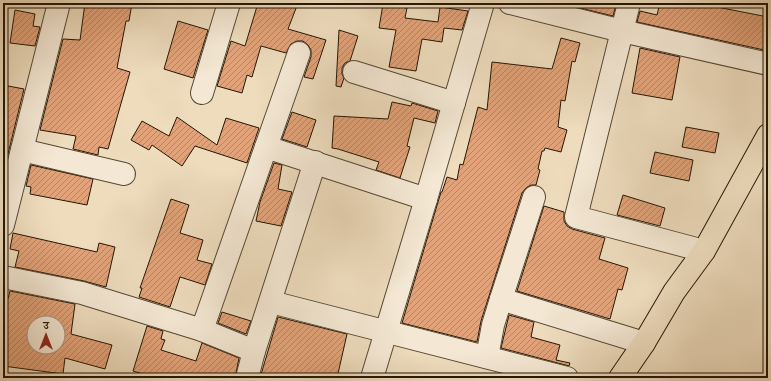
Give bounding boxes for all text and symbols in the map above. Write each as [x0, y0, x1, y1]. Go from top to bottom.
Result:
north arrow [26, 315, 66, 355]
text: उ [42, 318, 50, 334]

